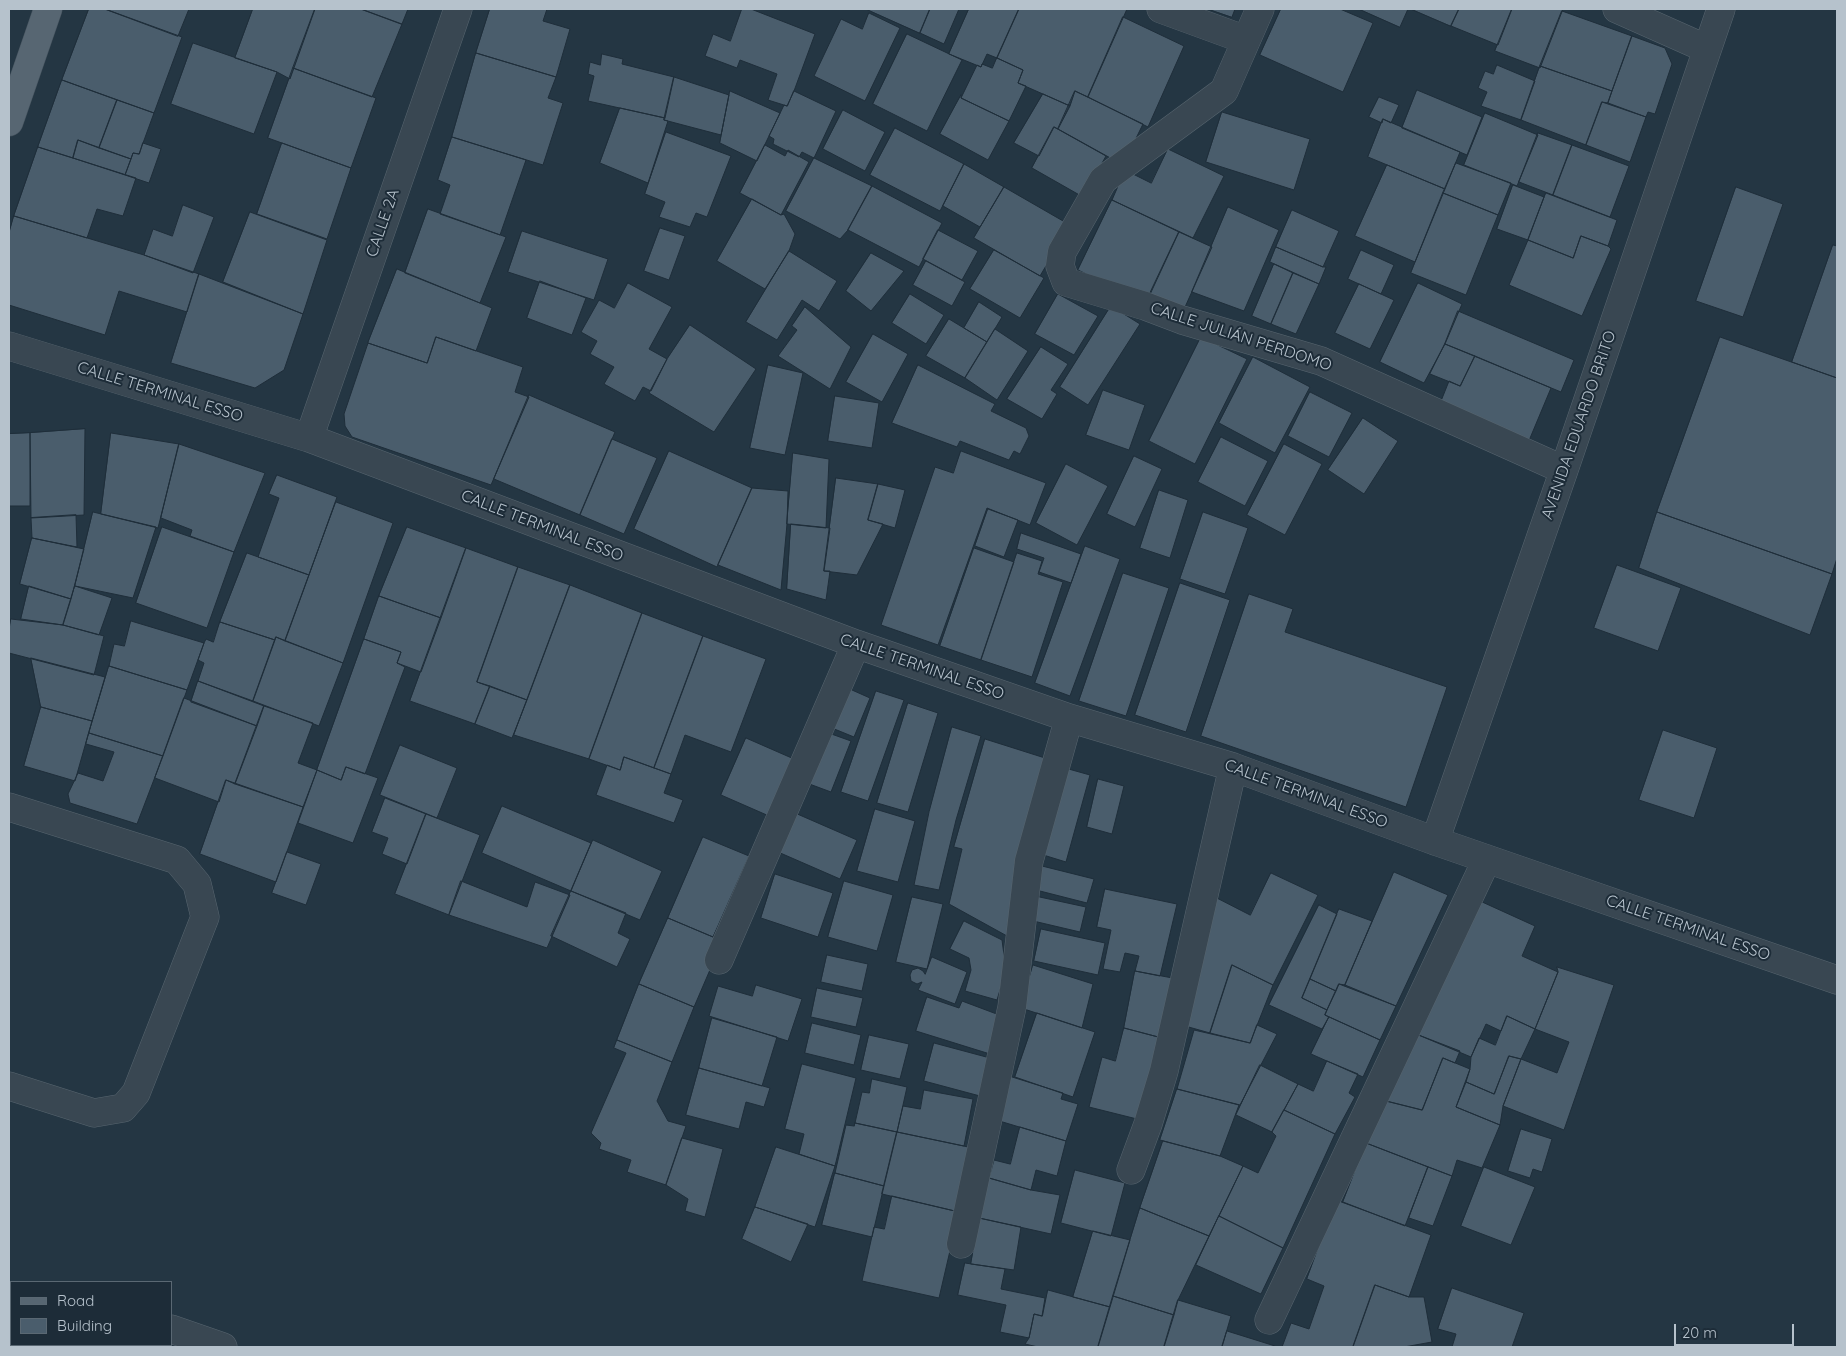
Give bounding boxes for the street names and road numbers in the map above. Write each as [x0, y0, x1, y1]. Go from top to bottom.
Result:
street label: CALLE 2A [362, 187, 404, 259]
street label: CALLE JULIÁN PERDOMO [1148, 299, 1334, 375]
street label: AVENIDA EDUARDO BRITO [1538, 328, 1620, 522]
street label: CALLE TERMINAL ESSO [75, 358, 245, 426]
street label: CALLE TERMINAL ESSO [458, 486, 626, 566]
street label: CALLE TERMINAL ESSO [837, 630, 1007, 704]
street label: CALLE TERMINAL ESSO [1222, 756, 1390, 832]
street label: CALLE TERMINAL ESSO [1603, 891, 1773, 965]

